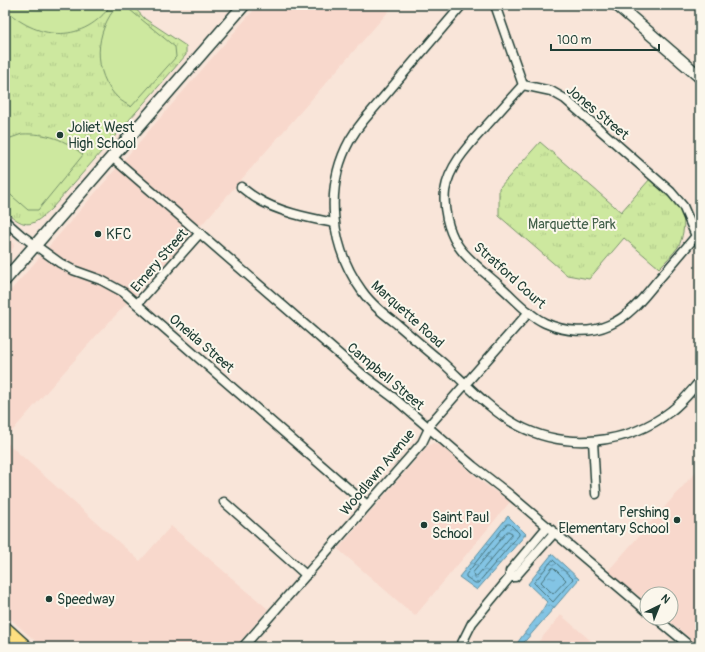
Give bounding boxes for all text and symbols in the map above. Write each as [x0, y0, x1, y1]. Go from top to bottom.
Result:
scale bar [551, 26, 659, 52]
text: 100 m [557, 33, 592, 48]
street label: Jones Street [563, 81, 633, 144]
place label: Joliet West High School [68, 119, 136, 152]
marker: Joliet West High School [55, 130, 65, 140]
park label: Marquette Park [528, 216, 616, 233]
street label: Emery Street [127, 225, 192, 296]
place label: KFC [106, 226, 132, 243]
marker: KFC [93, 229, 103, 239]
street label: Stratford Court [470, 238, 550, 312]
street label: Marquette Road [368, 277, 448, 352]
street label: Oneida Street [166, 311, 238, 376]
street label: Campbell Street [344, 339, 428, 414]
street label: Woodlawn Avenue [336, 426, 418, 519]
place label: Pershing Elementary School [558, 504, 669, 537]
place label: Saint Paul School [432, 509, 489, 542]
marker: Pershing Elementary School [672, 515, 682, 525]
marker: Saint Paul School [419, 520, 429, 530]
north arrow [639, 586, 679, 626]
place label: Speedway [57, 591, 114, 608]
text: N [658, 592, 673, 607]
marker: Speedway [44, 594, 54, 604]

